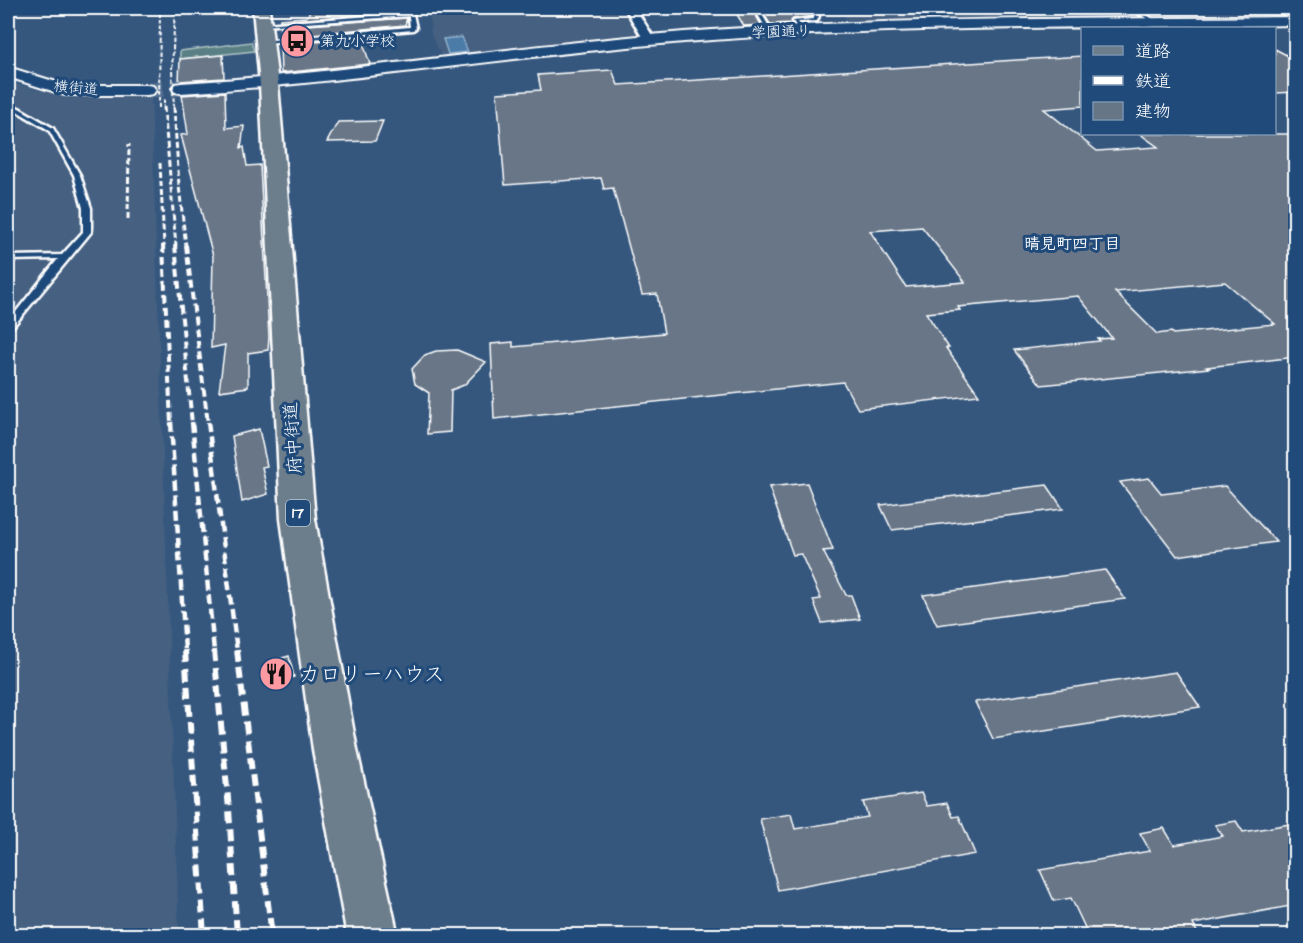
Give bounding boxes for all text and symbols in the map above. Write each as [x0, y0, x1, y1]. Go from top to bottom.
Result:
street label: 学園通り [751, 20, 811, 44]
bus stop icon: 第九小学校 [279, 23, 315, 59]
legend [1081, 27, 1276, 135]
place label: 第九小学校 [320, 31, 395, 52]
text: 道路 [1135, 39, 1171, 64]
text: 鉄道 [1135, 69, 1171, 94]
street label: 横街道 [53, 76, 99, 100]
text: 建物 [1135, 99, 1171, 124]
district label: 晴見町四丁目 [1024, 233, 1120, 255]
street label: 府中街道 [278, 401, 308, 475]
road number: 17 [286, 500, 310, 526]
restaurant icon: カロリーハウス [258, 656, 294, 692]
place label: カロリーハウス [299, 660, 445, 689]

